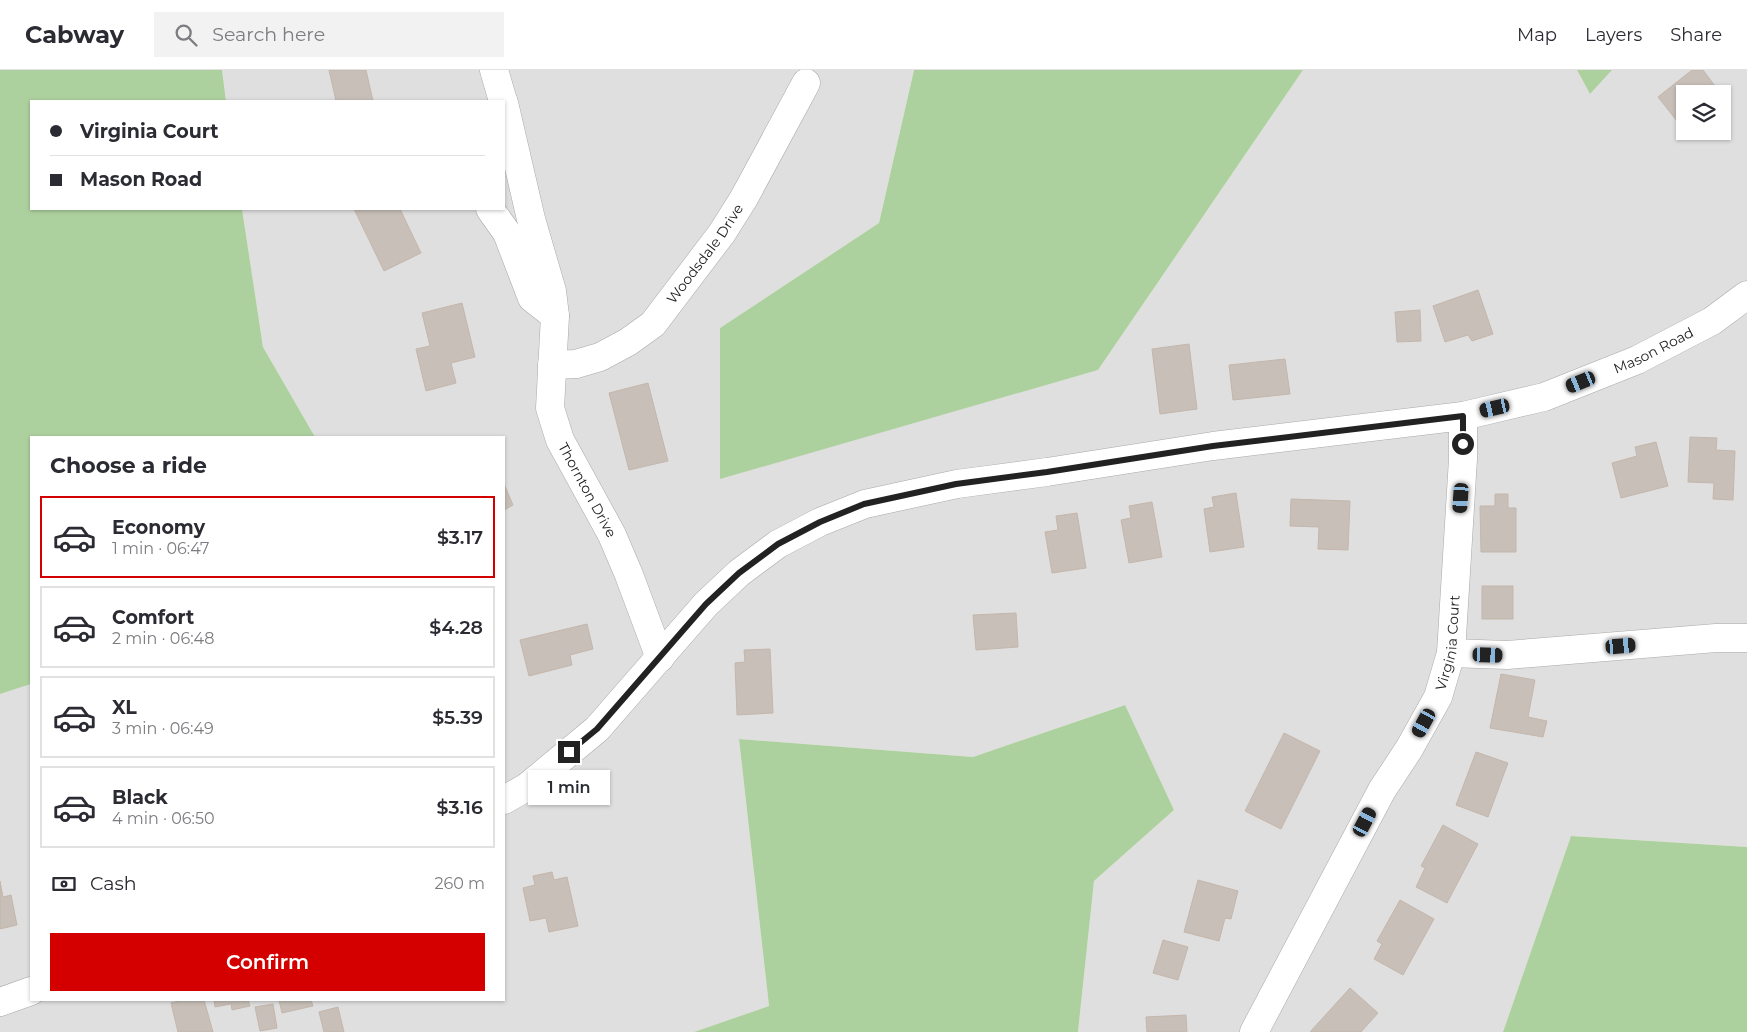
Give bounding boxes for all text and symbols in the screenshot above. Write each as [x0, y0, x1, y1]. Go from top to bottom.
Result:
search box [154, 12, 504, 57]
text: Cabway [25, 20, 124, 49]
icon: search [172, 21, 200, 49]
text: Search here [212, 23, 325, 46]
text: Map [1517, 24, 1557, 46]
text: Layers [1585, 24, 1642, 46]
text: Share [1670, 24, 1722, 46]
map controls [1676, 85, 1731, 140]
button: layers [1676, 85, 1731, 140]
text: Virginia Court [80, 120, 218, 143]
text: Mason Road [80, 168, 202, 191]
street label: Woodsdale Drive [663, 200, 747, 307]
street label: Mason Road [1611, 323, 1697, 377]
car [1564, 369, 1597, 395]
car [1478, 397, 1511, 419]
route start [1452, 433, 1474, 455]
street label: Thornton Drive [554, 440, 621, 541]
text: Choose a ride [50, 452, 207, 479]
car [1452, 483, 1469, 513]
icon: car [52, 515, 97, 560]
text: Economy [112, 516, 205, 539]
text: $3.17 [437, 526, 483, 549]
text: 1 min · 06:47 [112, 539, 209, 558]
street label: Virginia Court [1431, 594, 1464, 693]
icon: car [52, 605, 97, 650]
text: Comfort [112, 606, 194, 629]
text: $4.28 [429, 616, 483, 639]
text: 2 min · 06:48 [112, 629, 214, 648]
car [1605, 637, 1636, 655]
car [1472, 647, 1503, 663]
icon: car [52, 695, 97, 740]
text: XL [112, 696, 137, 719]
text: $5.39 [432, 706, 483, 729]
car [1410, 706, 1437, 740]
text: 3 min · 06:49 [112, 719, 214, 738]
route end [558, 741, 580, 763]
callout: 1 min [528, 770, 610, 804]
text: 1 min [548, 778, 590, 797]
icon: car [52, 785, 97, 830]
text: Black [112, 786, 168, 809]
text: $3.16 [437, 796, 483, 819]
car [1351, 805, 1378, 839]
text: 4 min · 06:50 [112, 809, 215, 828]
icon: cash [50, 870, 78, 898]
text: Cash [90, 872, 137, 895]
text: 260 m [434, 874, 485, 893]
button: Confirm [50, 933, 485, 991]

